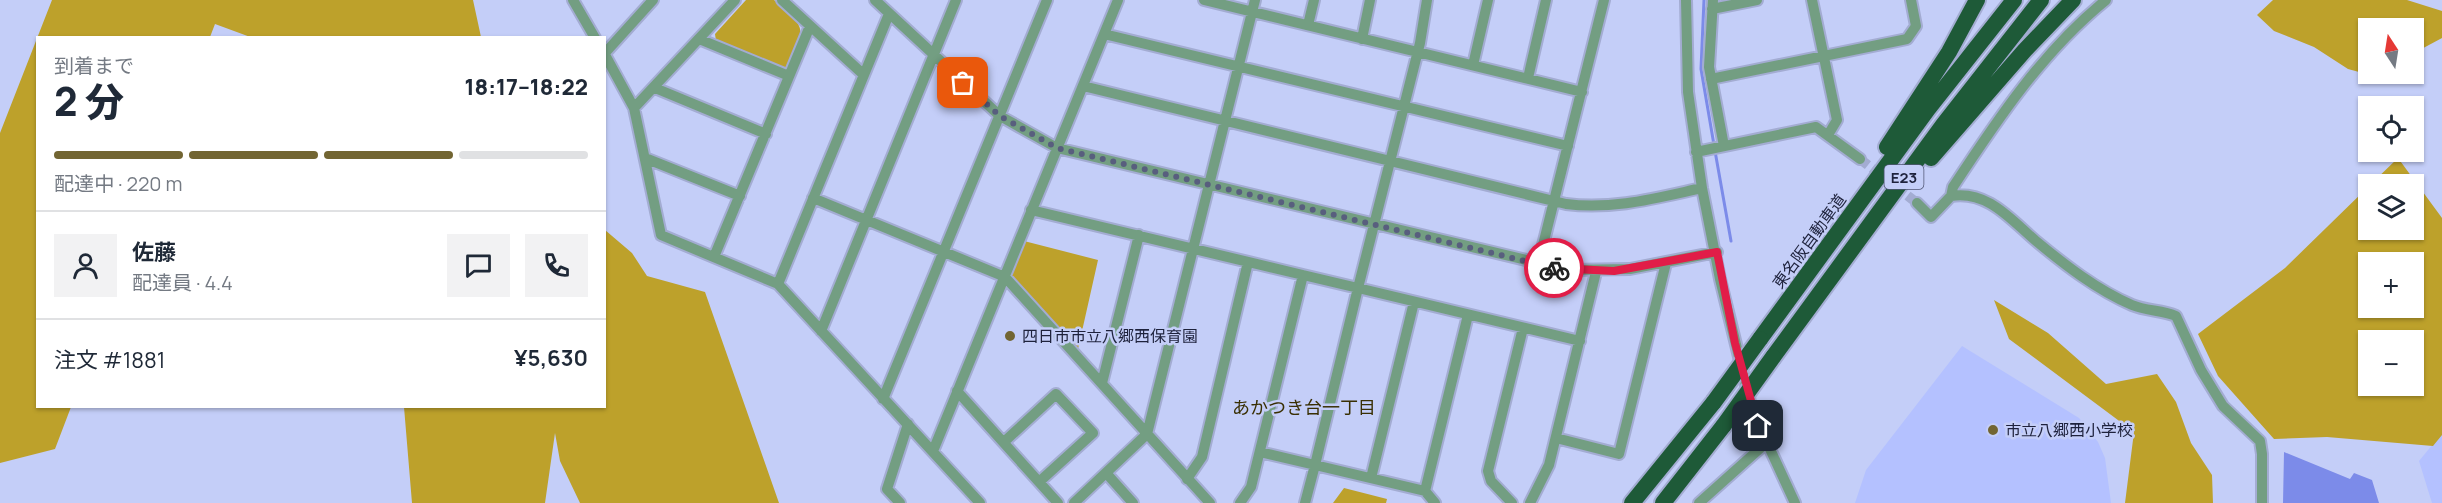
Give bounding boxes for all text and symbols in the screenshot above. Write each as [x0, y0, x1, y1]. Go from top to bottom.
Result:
north arrow [2358, 18, 2424, 84]
map controls [2358, 18, 2424, 396]
text: 到着まで [54, 52, 134, 79]
pin [937, 57, 988, 108]
icon: bag [946, 66, 979, 99]
text: 18:17–18:22 [464, 72, 588, 102]
text: 2 分 [54, 74, 124, 128]
button: locate [2358, 96, 2424, 162]
road number: E23 [1884, 165, 1924, 189]
text: 配達中 · 220 m [54, 170, 183, 197]
button: layers [2358, 174, 2424, 240]
street label: 東名阪自動車道 [1767, 189, 1851, 293]
button: person [54, 234, 117, 297]
button: chat [447, 234, 510, 297]
button: phone [525, 234, 588, 297]
text: 佐藤 [132, 237, 176, 267]
courier [1524, 238, 1584, 298]
icon: bike [1538, 252, 1571, 285]
button: + [2358, 252, 2424, 318]
text: 配達員 · 4.4 [132, 269, 233, 296]
place label: 四日市市立八郷西保育園 [1022, 325, 1198, 347]
marker: 四日市市立八郷西保育園 [1003, 329, 1017, 343]
button: − [2358, 330, 2424, 396]
text: ¥5,630 [514, 343, 588, 373]
text: 注文 #1881 [54, 345, 165, 375]
district label: あかつき台一丁目 [1232, 395, 1376, 419]
pin [1732, 400, 1783, 451]
icon: home [1741, 409, 1774, 442]
place label: 市立八郷西小学校 [2005, 419, 2133, 441]
marker: 市立八郷西小学校 [1986, 423, 2000, 437]

